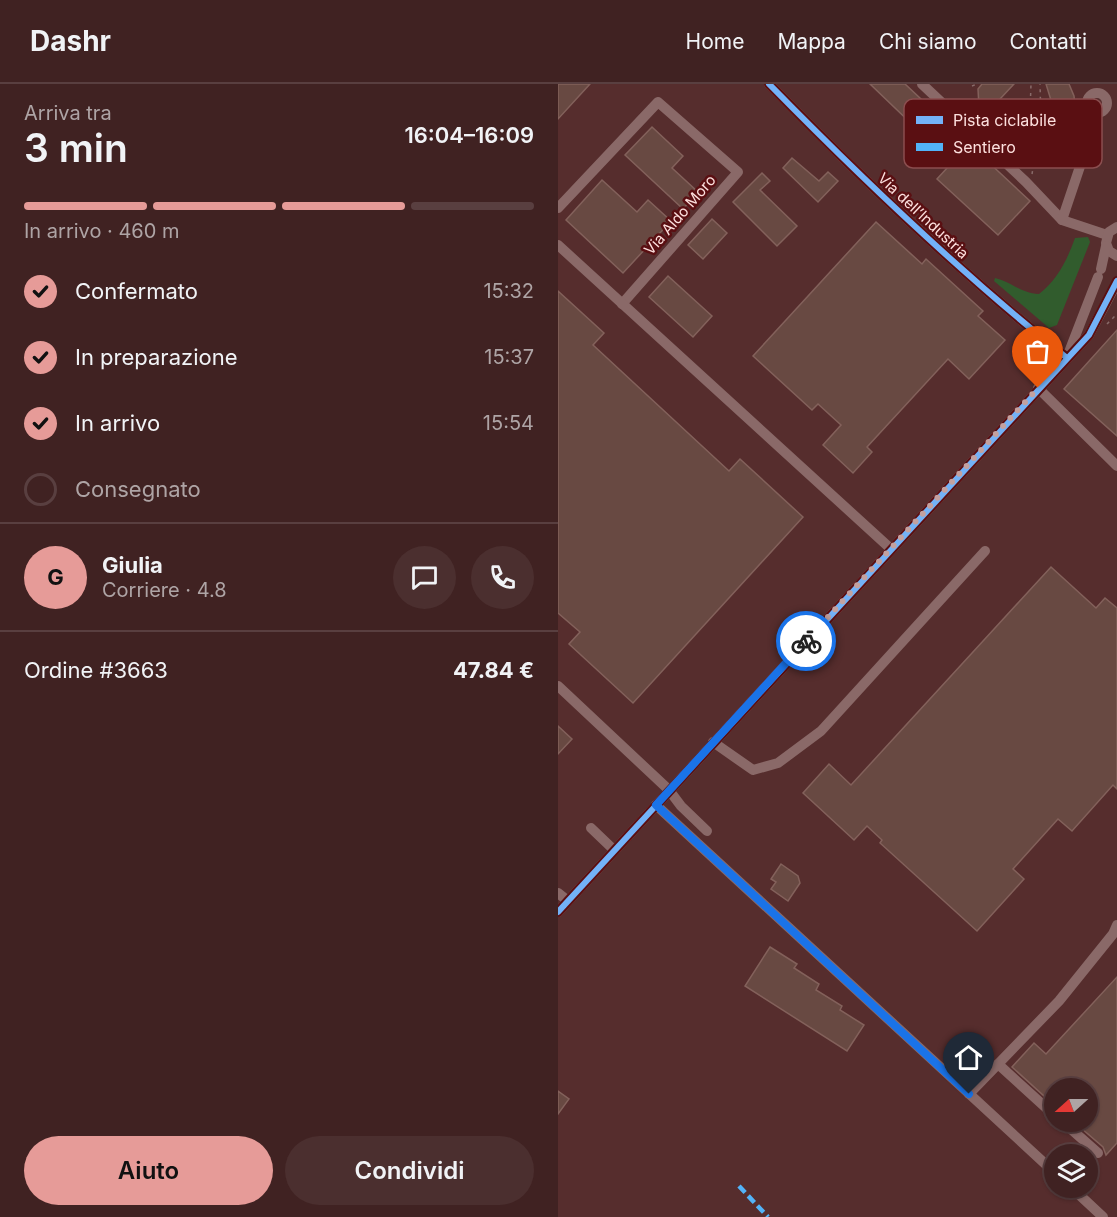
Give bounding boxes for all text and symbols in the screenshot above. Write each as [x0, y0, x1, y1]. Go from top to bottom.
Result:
text: Dashr [30, 24, 111, 58]
text: Home [686, 29, 744, 54]
text: Mappa [777, 29, 846, 54]
text: Chi siamo [879, 29, 977, 54]
text: Contatti [1010, 29, 1087, 54]
legend [904, 99, 1102, 168]
text: Arriva tra [24, 101, 112, 125]
text: Pista ciclabile [953, 110, 1056, 130]
text: 16:04–16:09 [404, 122, 534, 148]
text: 3 min [24, 124, 128, 171]
text: Sentiero [953, 137, 1016, 157]
street label: Via dell’Industria [874, 169, 973, 263]
street label: Via Aldo Moro [640, 171, 720, 259]
text: In arrivo · 460 m [24, 219, 180, 243]
icon: check [24, 275, 57, 308]
text: Confermato [75, 278, 198, 304]
text: 15:32 [483, 279, 534, 303]
pin [1012, 326, 1063, 388]
icon: bag [1021, 335, 1054, 368]
icon: check [24, 341, 57, 374]
text: In preparazione [75, 344, 237, 370]
text: 15:37 [484, 345, 534, 369]
icon: check [24, 407, 57, 440]
text: In arrivo [75, 410, 160, 436]
text: 15:54 [483, 411, 534, 435]
text: Consegnato [75, 476, 201, 502]
button: chat [393, 546, 456, 609]
button: phone [471, 546, 534, 609]
text: Giulia [102, 552, 163, 578]
text: G [47, 564, 64, 590]
text: Corriere · 4.8 [102, 578, 227, 602]
courier [776, 611, 836, 671]
icon: bike [790, 625, 823, 658]
text: Ordine #3663 [24, 657, 168, 683]
text: 47.84 € [453, 657, 534, 683]
pin [943, 1032, 994, 1094]
icon: home [952, 1041, 985, 1074]
north arrow [1044, 1078, 1098, 1132]
map controls [1044, 1078, 1098, 1198]
button: Aiuto [24, 1136, 273, 1205]
button: Condividi [285, 1136, 534, 1205]
button: layers [1044, 1144, 1098, 1198]

